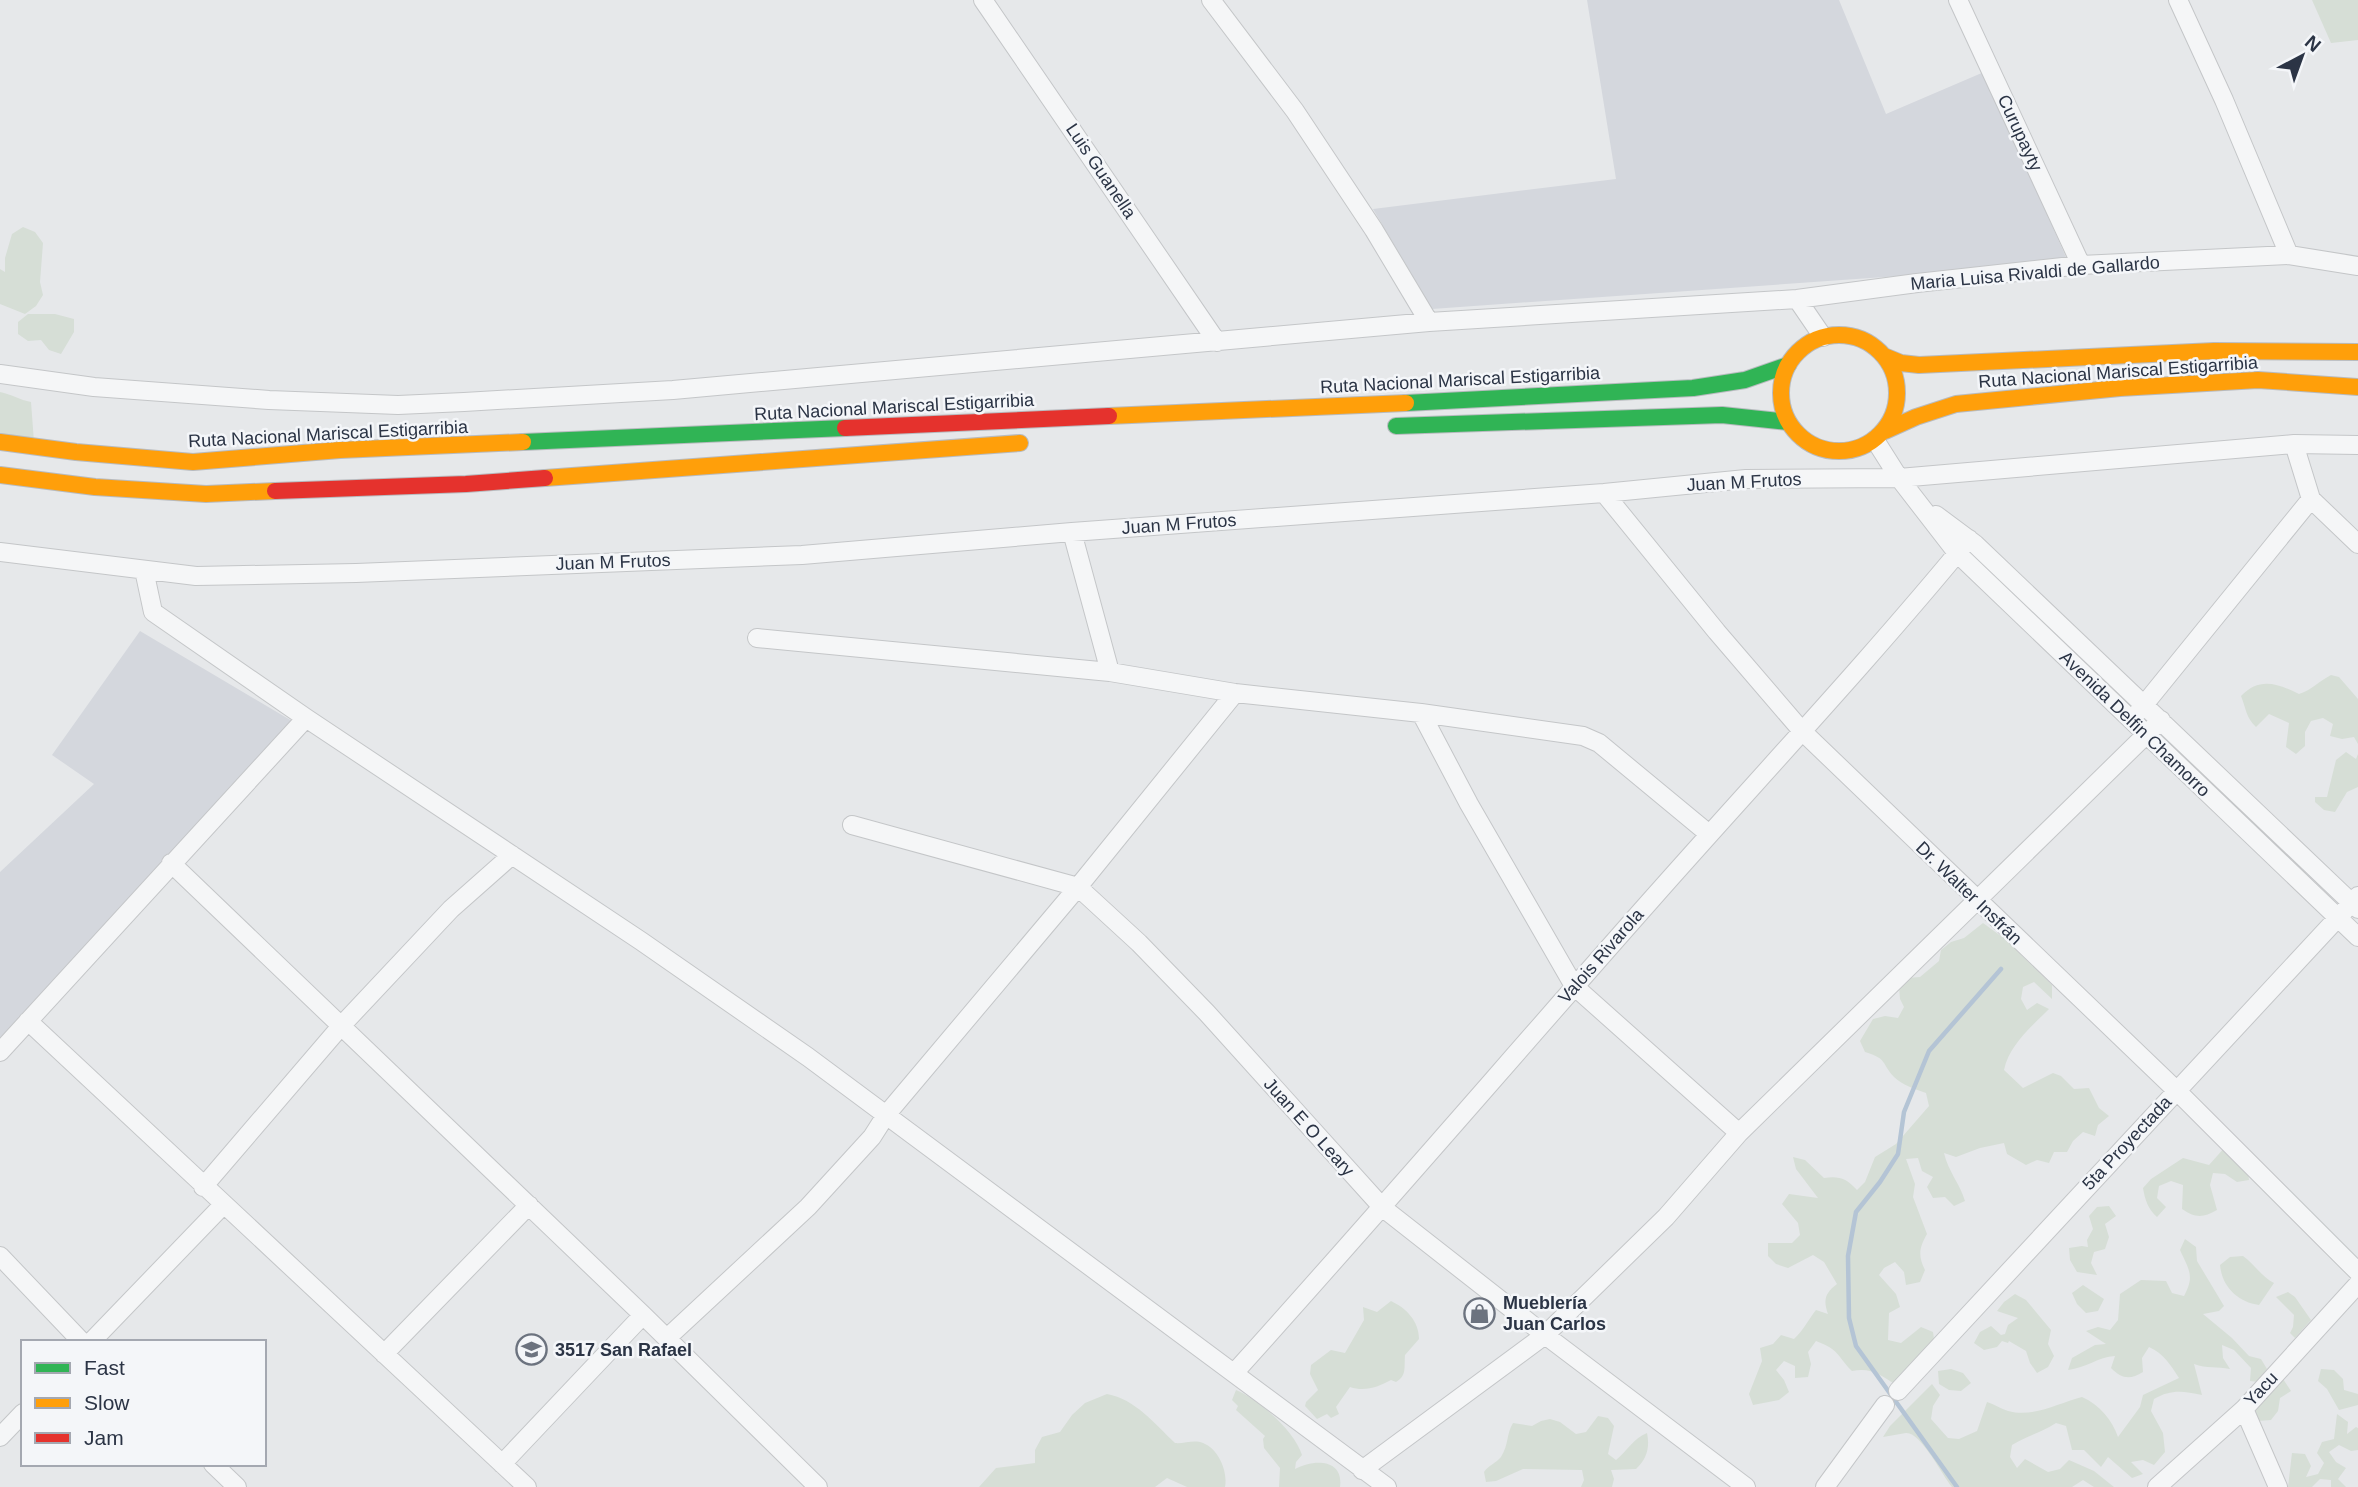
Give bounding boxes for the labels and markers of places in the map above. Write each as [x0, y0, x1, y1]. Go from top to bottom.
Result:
place label: Mueblería Juan Carlos [1503, 1293, 1606, 1334]
shop icon: Mueblería Juan Carlos [1463, 1296, 1497, 1330]
school or university icon: 3517 San Rafael [515, 1333, 549, 1367]
place label: 3517 San Rafael [555, 1340, 692, 1360]

